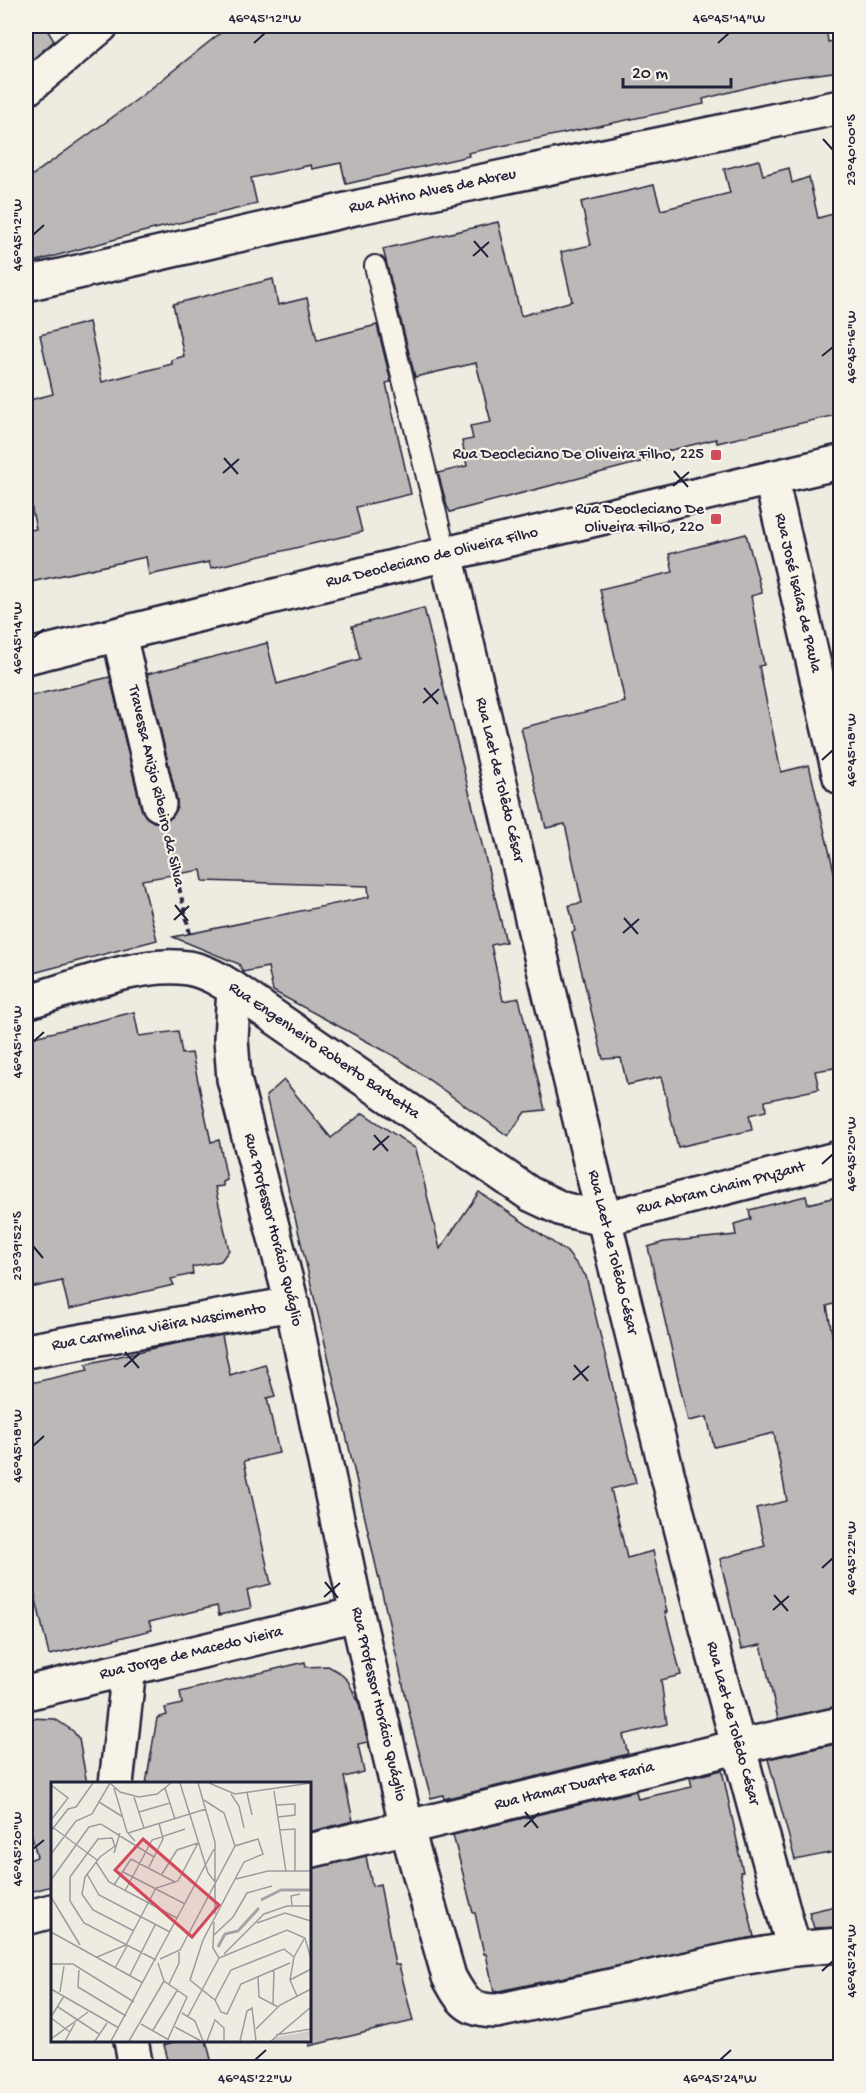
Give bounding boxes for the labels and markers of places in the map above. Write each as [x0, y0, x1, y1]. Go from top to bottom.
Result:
place label: Rua Deocleciano De Oliveira Filho, 225 [453, 446, 704, 465]
marker: Rua Deocleciano De Oliveira Filho, 225 [709, 448, 723, 462]
place label: Rua Deocleciano De Oliveira Filho, 220 [575, 501, 705, 538]
marker: Rua Deocleciano De Oliveira Filho, 220 [709, 512, 723, 526]

